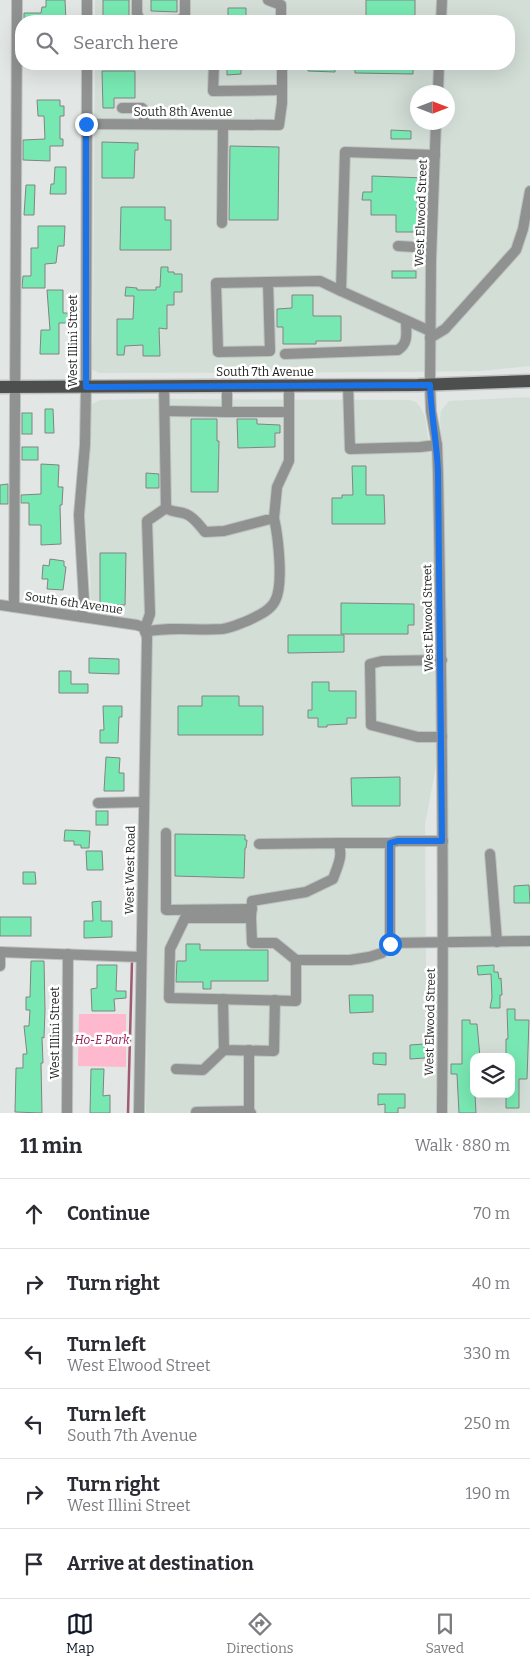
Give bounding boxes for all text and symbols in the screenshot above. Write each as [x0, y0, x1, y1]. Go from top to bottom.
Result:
search box [15, 15, 515, 70]
icon: search [33, 29, 61, 57]
text: Search here [73, 31, 178, 54]
north arrow [410, 85, 455, 130]
street label: South 8th Avenue [134, 105, 232, 119]
route end [75, 113, 98, 136]
street label: West Elwood Street [412, 158, 430, 267]
street label: West Illini Street [66, 294, 80, 387]
street label: South 7th Avenue [216, 365, 314, 379]
street label: West Elwood Street [420, 563, 436, 672]
street label: South 6th Avenue [24, 589, 124, 617]
street label: West West Road [122, 825, 138, 915]
route start [379, 933, 402, 956]
street label: West Elwood Street [422, 967, 438, 1076]
street label: West Illini Street [48, 986, 62, 1079]
park label: Ho-E Park [74, 1033, 130, 1047]
map controls [470, 1053, 515, 1098]
button: layers [470, 1053, 515, 1098]
text: 11 min [20, 1133, 82, 1159]
text: Walk · 880 m [415, 1136, 510, 1155]
icon: ahead [20, 1200, 48, 1228]
text: Continue [67, 1202, 150, 1225]
text: 70 m [474, 1204, 510, 1223]
icon: right [20, 1270, 48, 1298]
text: Turn right [67, 1272, 160, 1295]
text: 40 m [472, 1274, 510, 1293]
text: Turn left [67, 1333, 146, 1356]
icon: left [20, 1340, 48, 1368]
text: 330 m [463, 1344, 510, 1363]
text: West Elwood Street [67, 1356, 211, 1375]
text: Turn left [67, 1403, 146, 1426]
icon: left [20, 1410, 48, 1438]
text: 250 m [464, 1414, 510, 1433]
text: South 7th Avenue [67, 1426, 197, 1445]
text: Turn right [67, 1473, 160, 1496]
icon: right [20, 1480, 48, 1508]
text: 190 m [465, 1484, 510, 1503]
text: West Illini Street [67, 1496, 191, 1515]
icon: arrive [20, 1550, 48, 1578]
text: Arrive at destination [67, 1552, 254, 1575]
tab: Map [66, 1610, 94, 1657]
tab: Directions [226, 1610, 294, 1657]
tab: Saved [426, 1610, 464, 1657]

